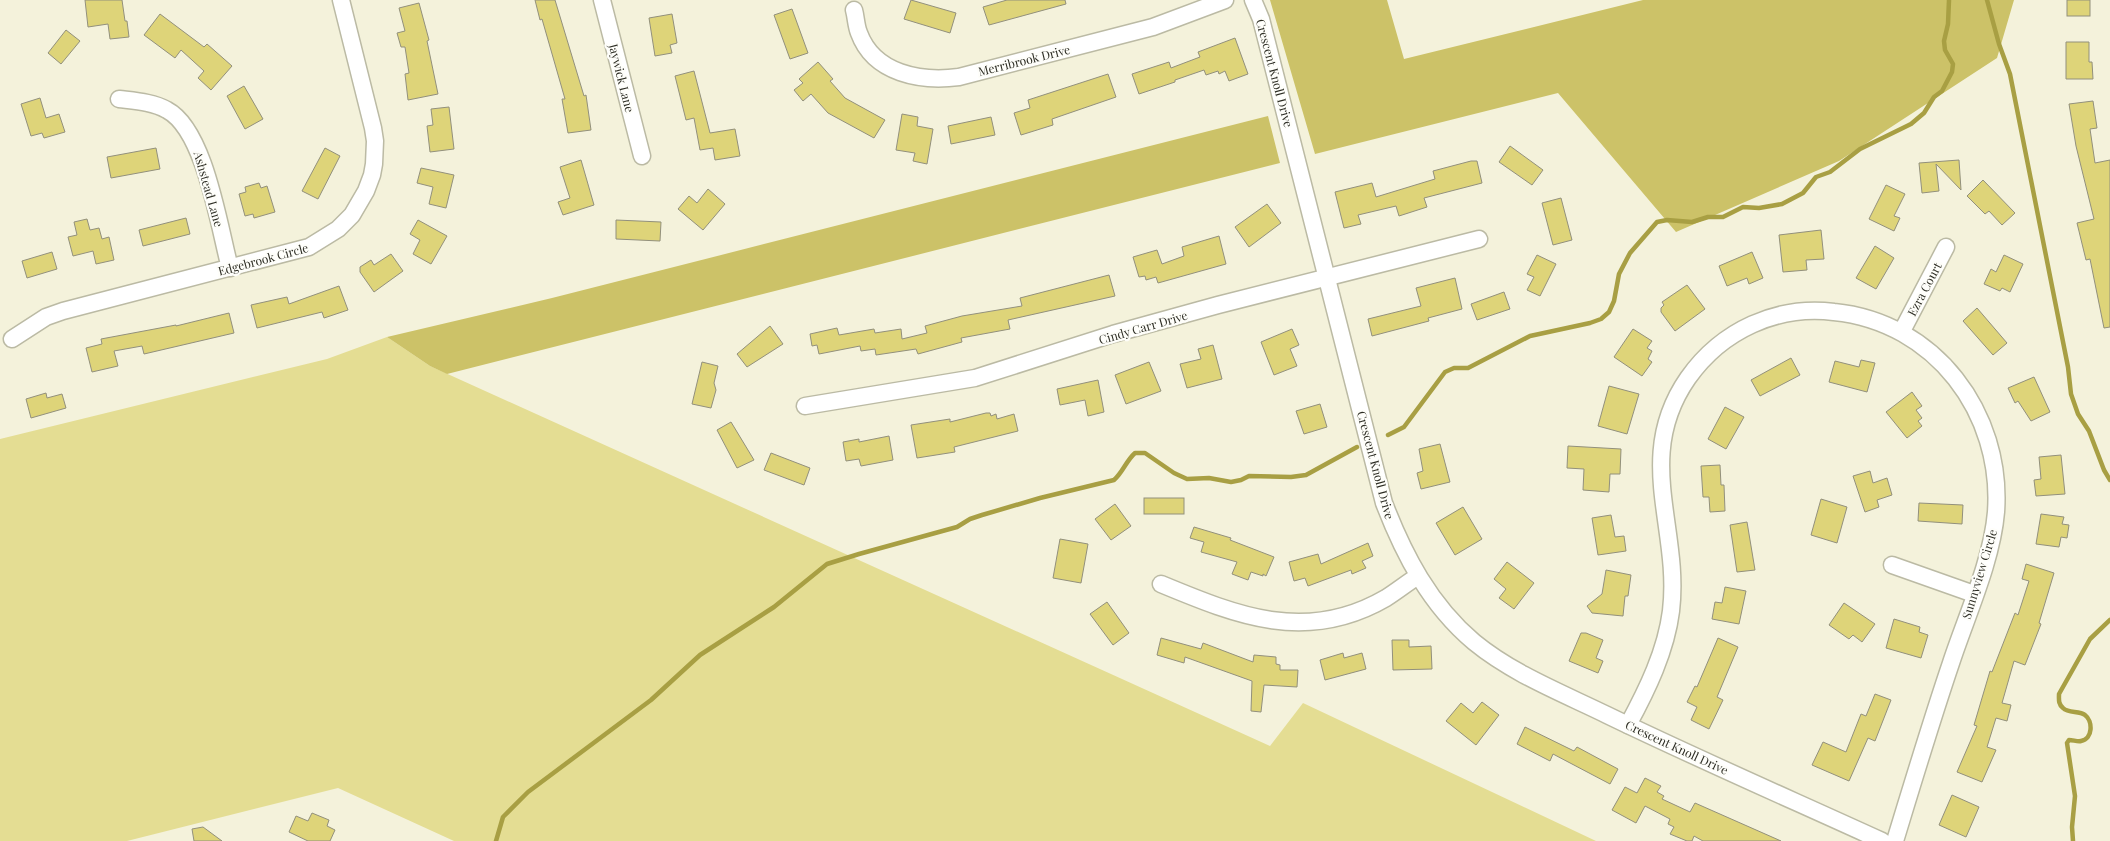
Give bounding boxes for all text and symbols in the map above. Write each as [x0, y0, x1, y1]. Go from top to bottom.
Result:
street label: Crescent Knoll Drive [1253, 17, 1297, 129]
street label: Jaywick Lane [606, 41, 638, 114]
street label: Merribrook Drive [976, 41, 1072, 79]
street label: Ashstead Lane [190, 148, 227, 229]
street label: Edgebrook Circle [216, 239, 310, 279]
street label: Ezra Court [1903, 259, 1945, 319]
street label: Cindy Carr Drive [1097, 307, 1189, 347]
street label: Crescent Knoll Drive [1354, 409, 1398, 521]
street label: Sunnyview Circle [1958, 527, 2000, 621]
street label: Crescent Knoll Drive [1623, 716, 1731, 778]

